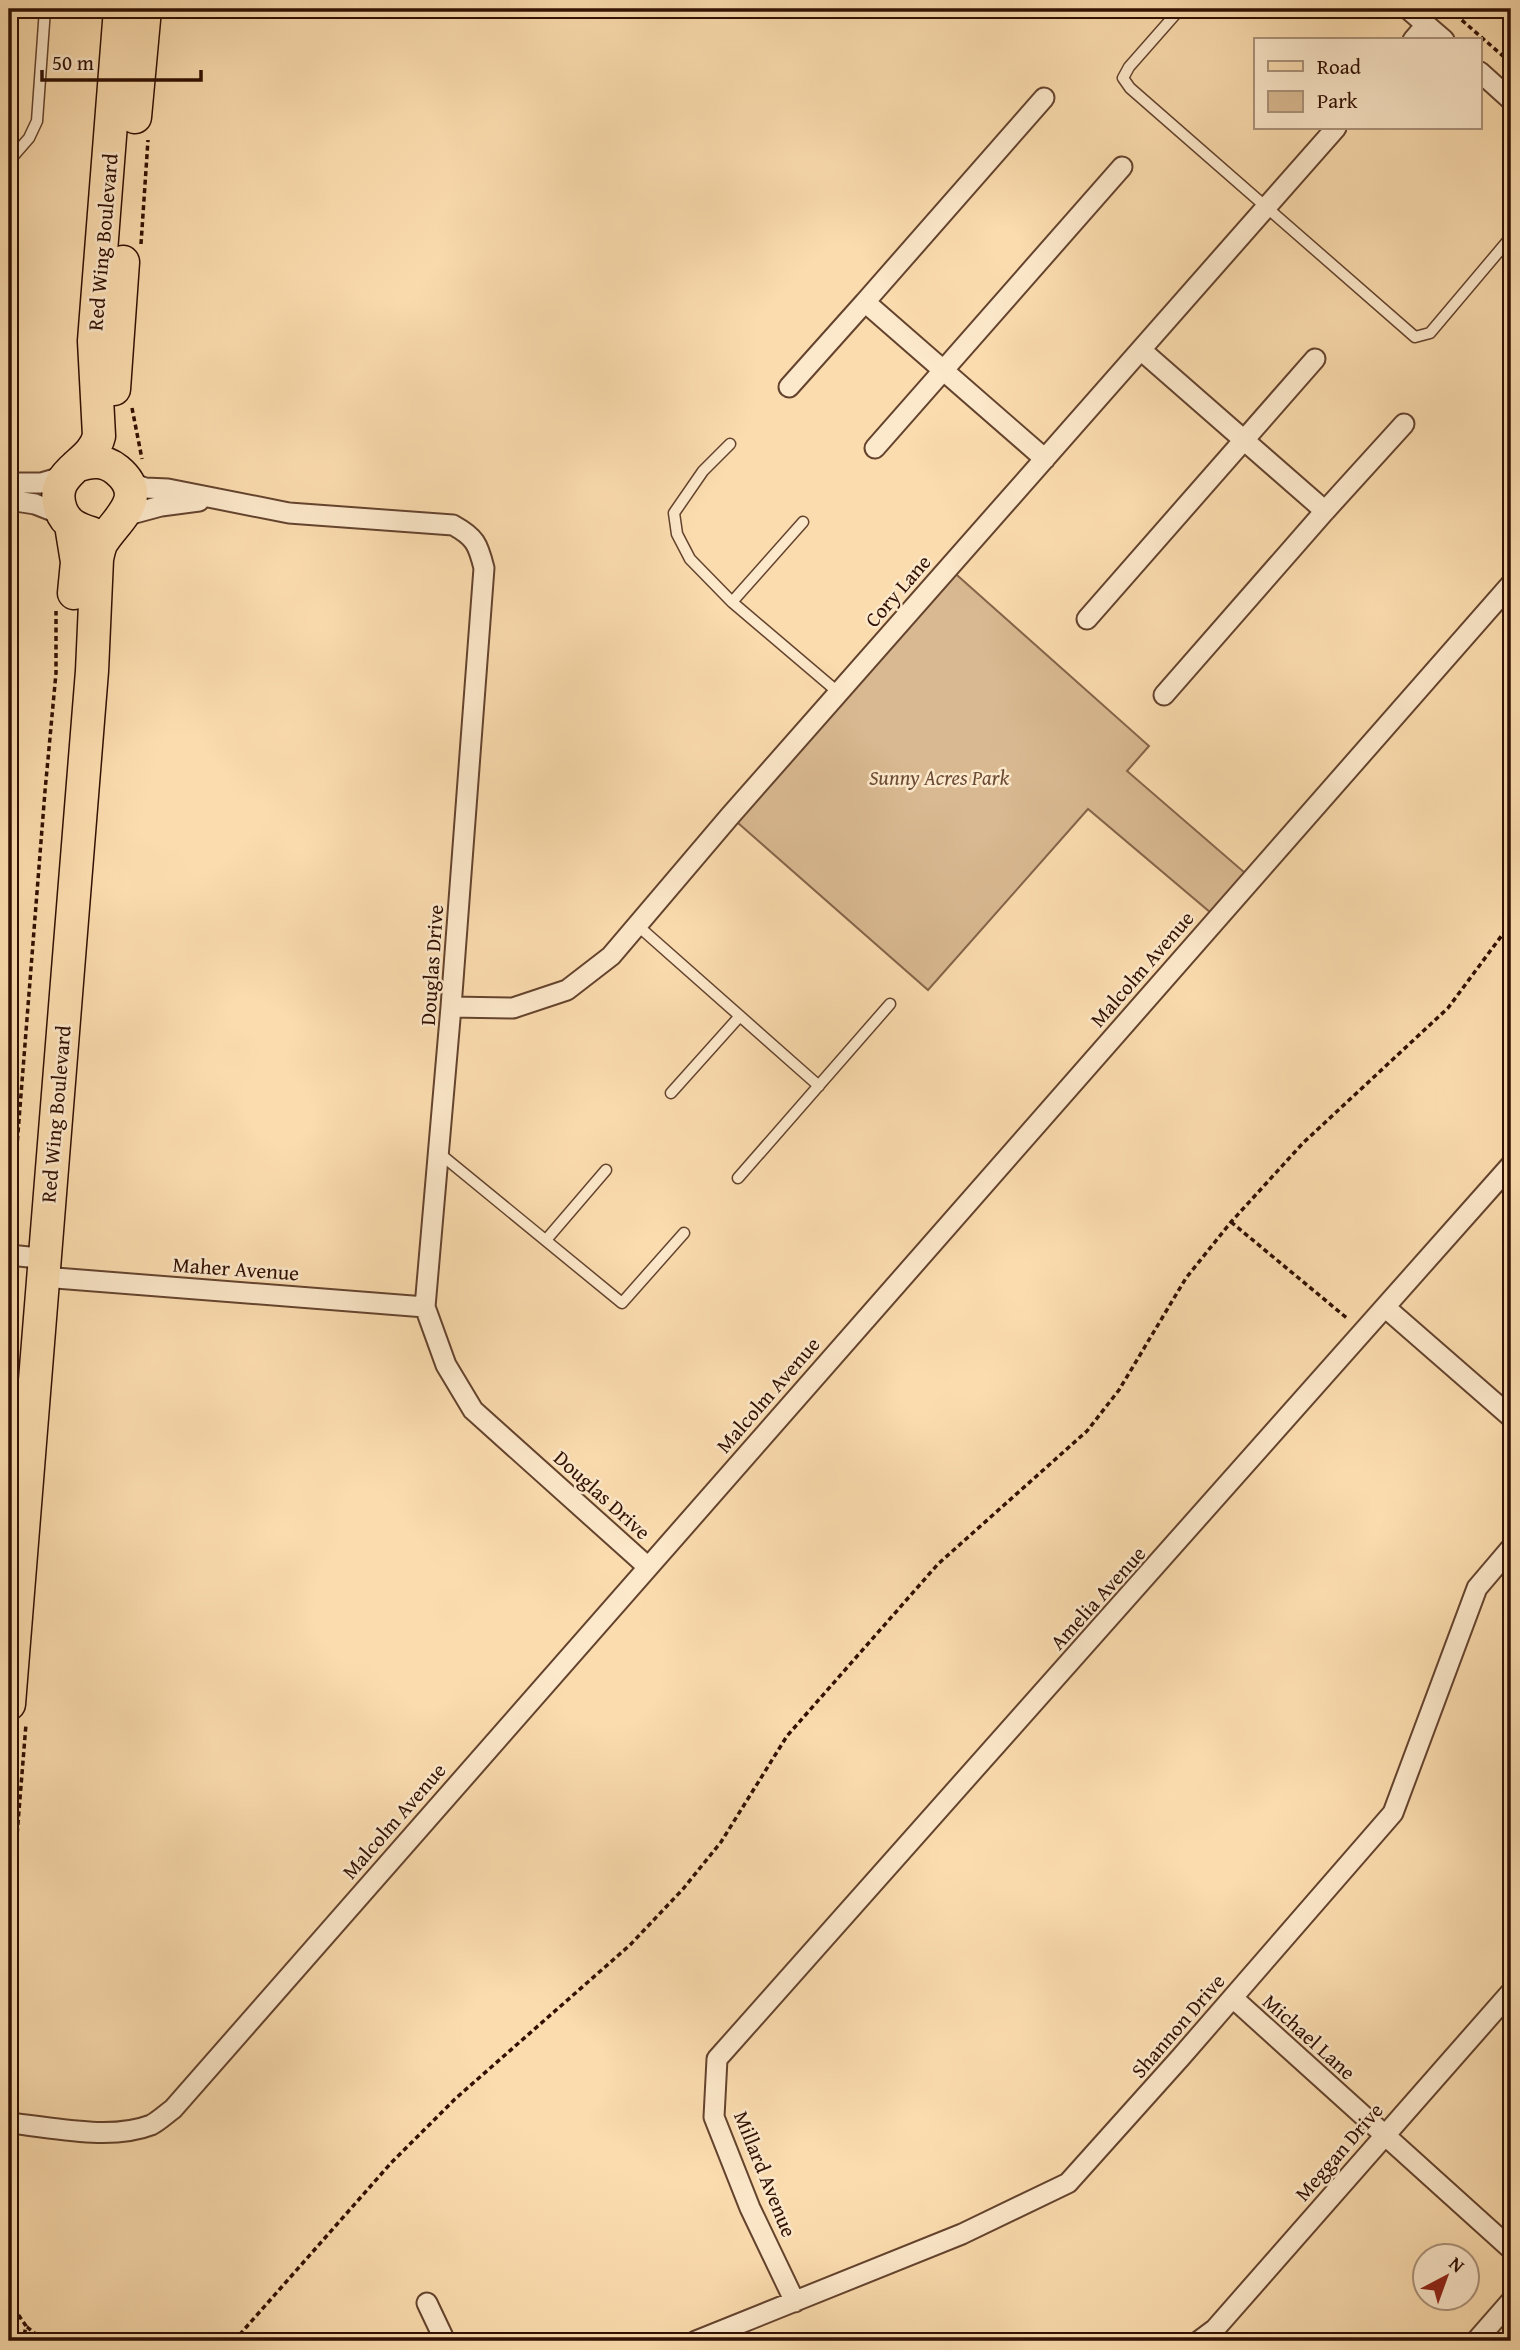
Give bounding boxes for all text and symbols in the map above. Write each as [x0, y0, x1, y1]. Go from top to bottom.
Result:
scale bar [42, 38, 201, 82]
legend [1254, 38, 1482, 130]
text: 50 m [52, 47, 94, 78]
text: Road [1317, 51, 1362, 82]
text: Park [1317, 85, 1358, 116]
street label: Red Wing Boulevard [79, 151, 126, 332]
street label: Cory Lane [857, 547, 938, 634]
park label: Sunny Acres Park [869, 762, 1010, 793]
street label: Douglas Drive [412, 903, 451, 1026]
street label: Malcolm Avenue [1082, 904, 1201, 1034]
street label: Red Wing Boulevard [32, 1023, 79, 1204]
street label: Maher Avenue [172, 1249, 300, 1288]
street label: Malcolm Avenue [708, 1330, 827, 1460]
street label: Douglas Drive [547, 1443, 658, 1547]
street label: Amelia Avenue [1042, 1539, 1153, 1657]
street label: Malcolm Avenue [334, 1756, 453, 1886]
street label: Shannon Drive [1123, 1966, 1232, 2085]
street label: Michael Lane [1256, 1986, 1363, 2087]
street label: Meggan Drive [1287, 2096, 1390, 2208]
street label: Millard Avenue [726, 2106, 805, 2242]
north arrow [1412, 2242, 1482, 2312]
text: N [1443, 2249, 1471, 2279]

